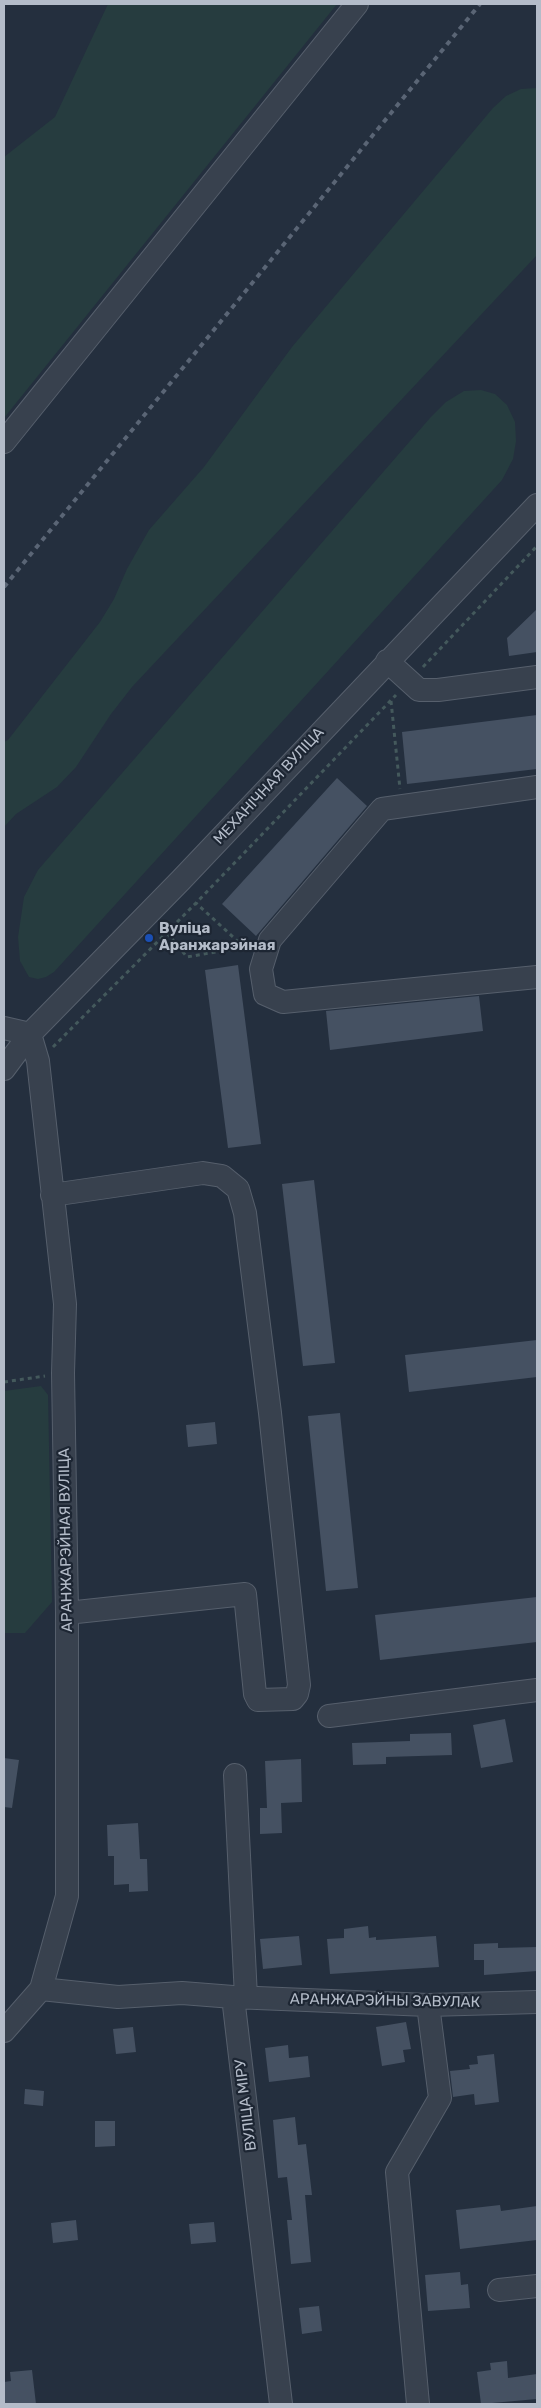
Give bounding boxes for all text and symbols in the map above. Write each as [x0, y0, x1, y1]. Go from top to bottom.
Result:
street label: МЕХАНІЧНАЯ ВУЛІЦА [210, 724, 328, 848]
place label: Вуліца Аранжарэйная [159, 920, 276, 955]
marker: Вуліца Аранжарэйная [143, 932, 155, 944]
street label: АРАНЖАРЭЙНАЯ ВУЛІЦА [55, 1448, 77, 1632]
street label: АРАНЖАРЭЙНЫ ЗАВУЛАК [290, 1990, 480, 2012]
street label: ВУЛІЦА МІРУ [231, 2058, 261, 2152]

